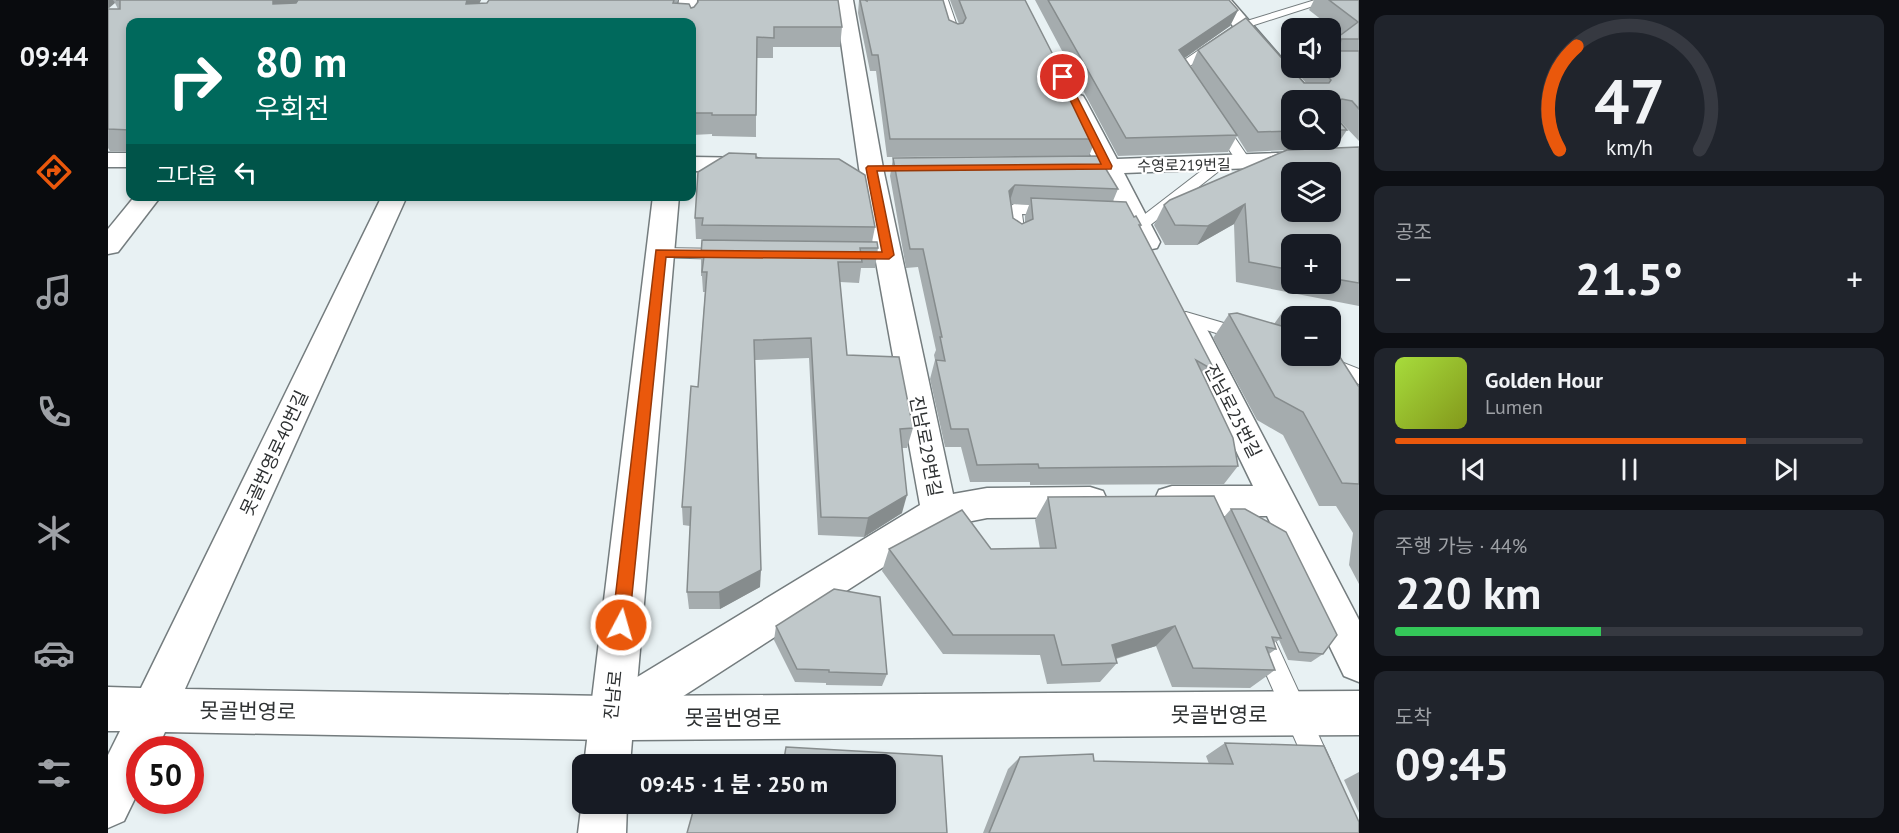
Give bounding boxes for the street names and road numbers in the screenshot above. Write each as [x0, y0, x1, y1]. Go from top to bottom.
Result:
street label: 수영로219번길 [1137, 155, 1231, 175]
street label: 진남로25번길 [1200, 360, 1266, 462]
street label: 못골번영로40번길 [235, 387, 313, 519]
street label: 진남로29번길 [905, 394, 947, 498]
street label: 진남로 [599, 669, 627, 721]
street label: 못골번영로 [199, 697, 297, 725]
street label: 못골번영로 [1171, 701, 1267, 728]
street label: 못골번영로 [685, 704, 781, 731]

